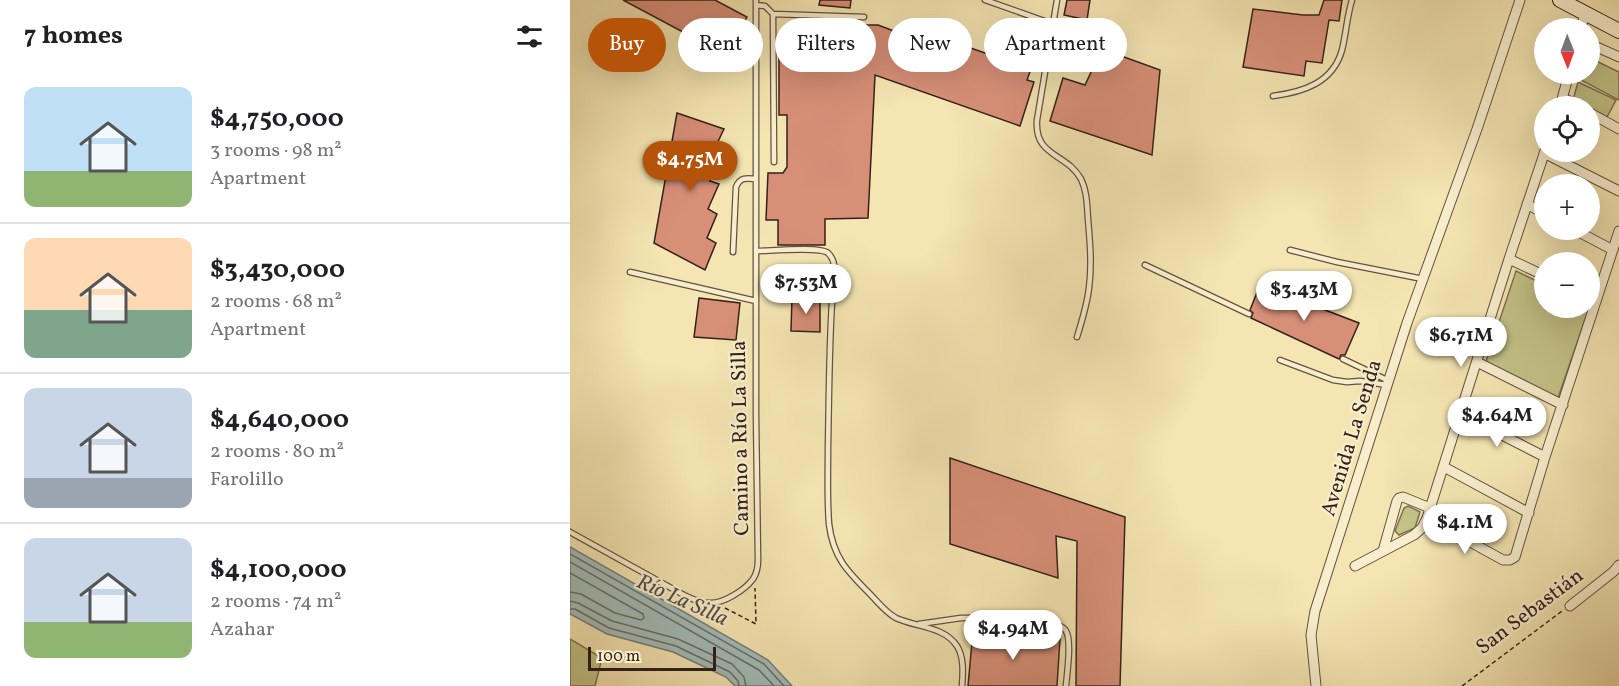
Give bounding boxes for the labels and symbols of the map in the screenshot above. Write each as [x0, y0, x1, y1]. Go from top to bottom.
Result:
north arrow [1534, 18, 1600, 84]
pin: $4.75M [641, 141, 739, 192]
pin: $7.53M [757, 264, 855, 315]
pin: $3.43M [1255, 271, 1353, 322]
pin: $6.71M [1412, 317, 1510, 368]
street label: Camino a Río La Silla [725, 340, 757, 536]
street label: Avenida La Senda [1314, 356, 1390, 520]
pin: $4.64M [1448, 397, 1546, 448]
pin: $4.1M [1423, 504, 1507, 555]
street label: San Sebastián [1470, 562, 1590, 662]
water label: Río La Silla [631, 567, 733, 635]
pin: $4.94M [964, 610, 1062, 661]
scale bar [588, 644, 716, 672]

